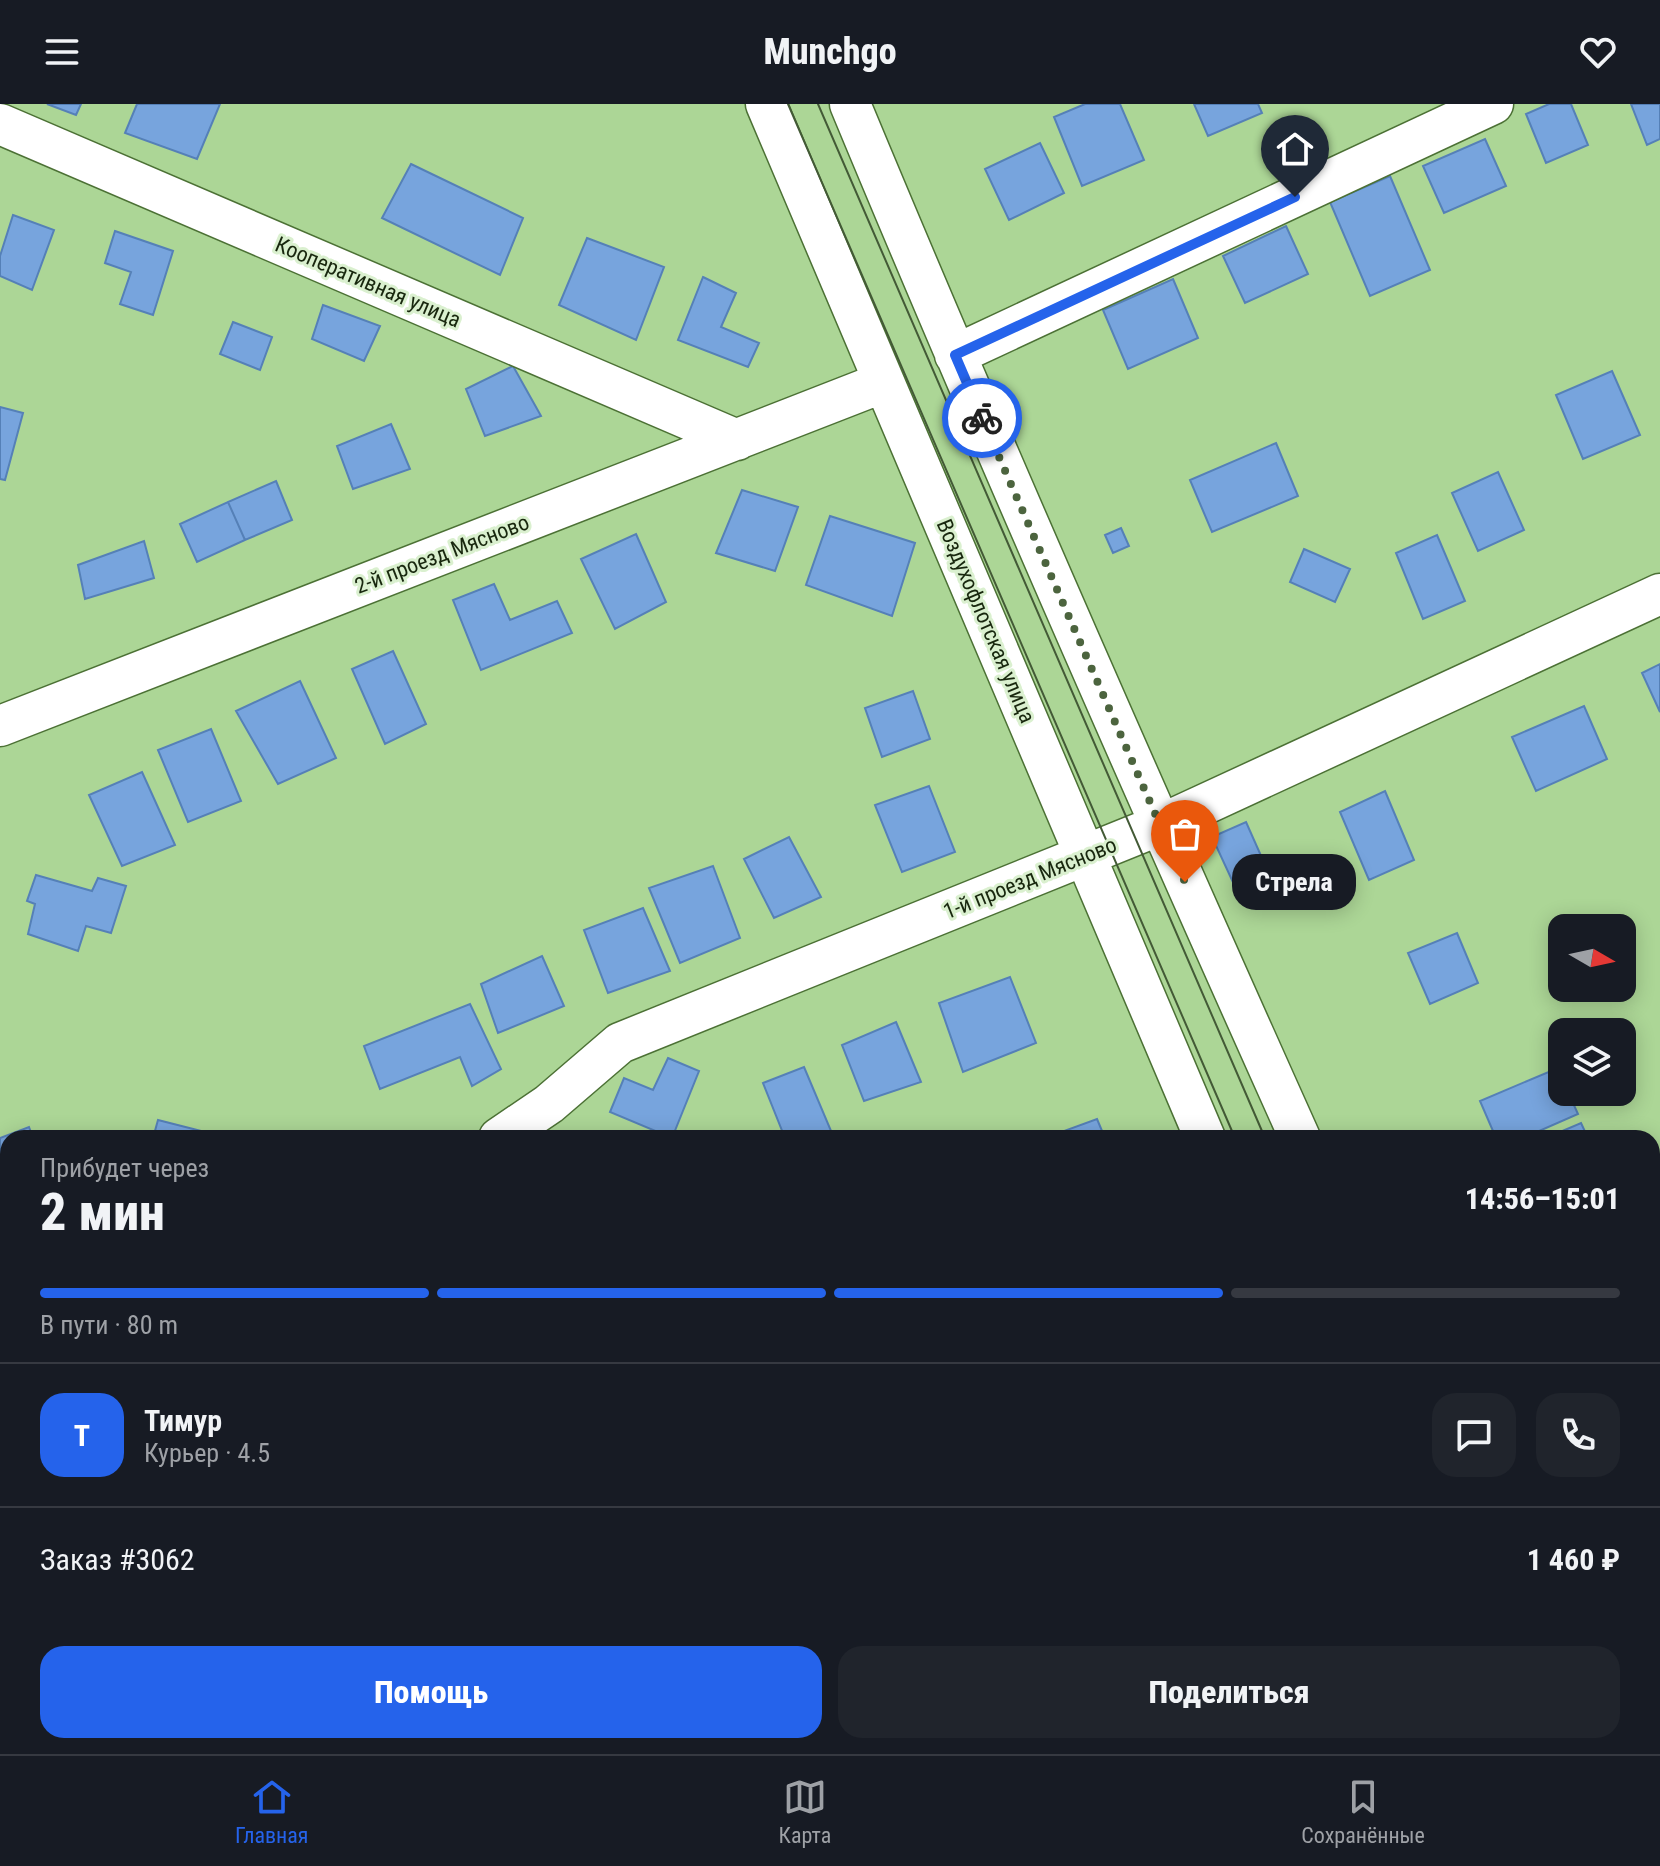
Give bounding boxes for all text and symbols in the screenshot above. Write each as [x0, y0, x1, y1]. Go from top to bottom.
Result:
icon: menu [40, 30, 84, 74]
icon: heart [1576, 30, 1620, 74]
text: Munchgo [763, 31, 897, 73]
pin [1261, 115, 1329, 197]
icon: home [1273, 127, 1317, 171]
street label: Кооперативная улица [271, 232, 465, 332]
courier [942, 378, 1022, 458]
icon: bike [960, 396, 1004, 440]
street label: 2-й проезд Мясново [351, 509, 533, 599]
street label: Воздухофлотская улица [932, 515, 1040, 727]
pin [1151, 800, 1219, 882]
icon: bag [1163, 812, 1207, 856]
street label: 1-й проезд Мясново [940, 832, 1120, 924]
callout: Стрела [1233, 854, 1357, 910]
text: Стрела [1255, 867, 1333, 897]
north arrow [1548, 914, 1636, 1002]
map controls [1548, 914, 1636, 1106]
button: layers [1548, 1018, 1636, 1106]
text: Прибудет через [40, 1153, 209, 1183]
text: 14:56–15:01 [1465, 1181, 1620, 1216]
text: 2 мин [40, 1182, 165, 1243]
text: В пути · 80 m [40, 1310, 178, 1340]
button: chat [1432, 1393, 1516, 1477]
button: phone [1536, 1393, 1620, 1477]
text: Тимур [144, 1403, 222, 1438]
text: Т [74, 1418, 90, 1453]
text: Курьер · 4.5 [144, 1438, 270, 1468]
text: Заказ #3062 [40, 1542, 195, 1577]
text: 1 460 ₽ [1527, 1542, 1620, 1577]
button: Помощь [40, 1646, 822, 1738]
button: Поделиться [838, 1646, 1620, 1738]
tab: Главная [235, 1775, 308, 1848]
tab: Карта [779, 1775, 831, 1848]
tab: Сохранённые [1301, 1775, 1425, 1848]

